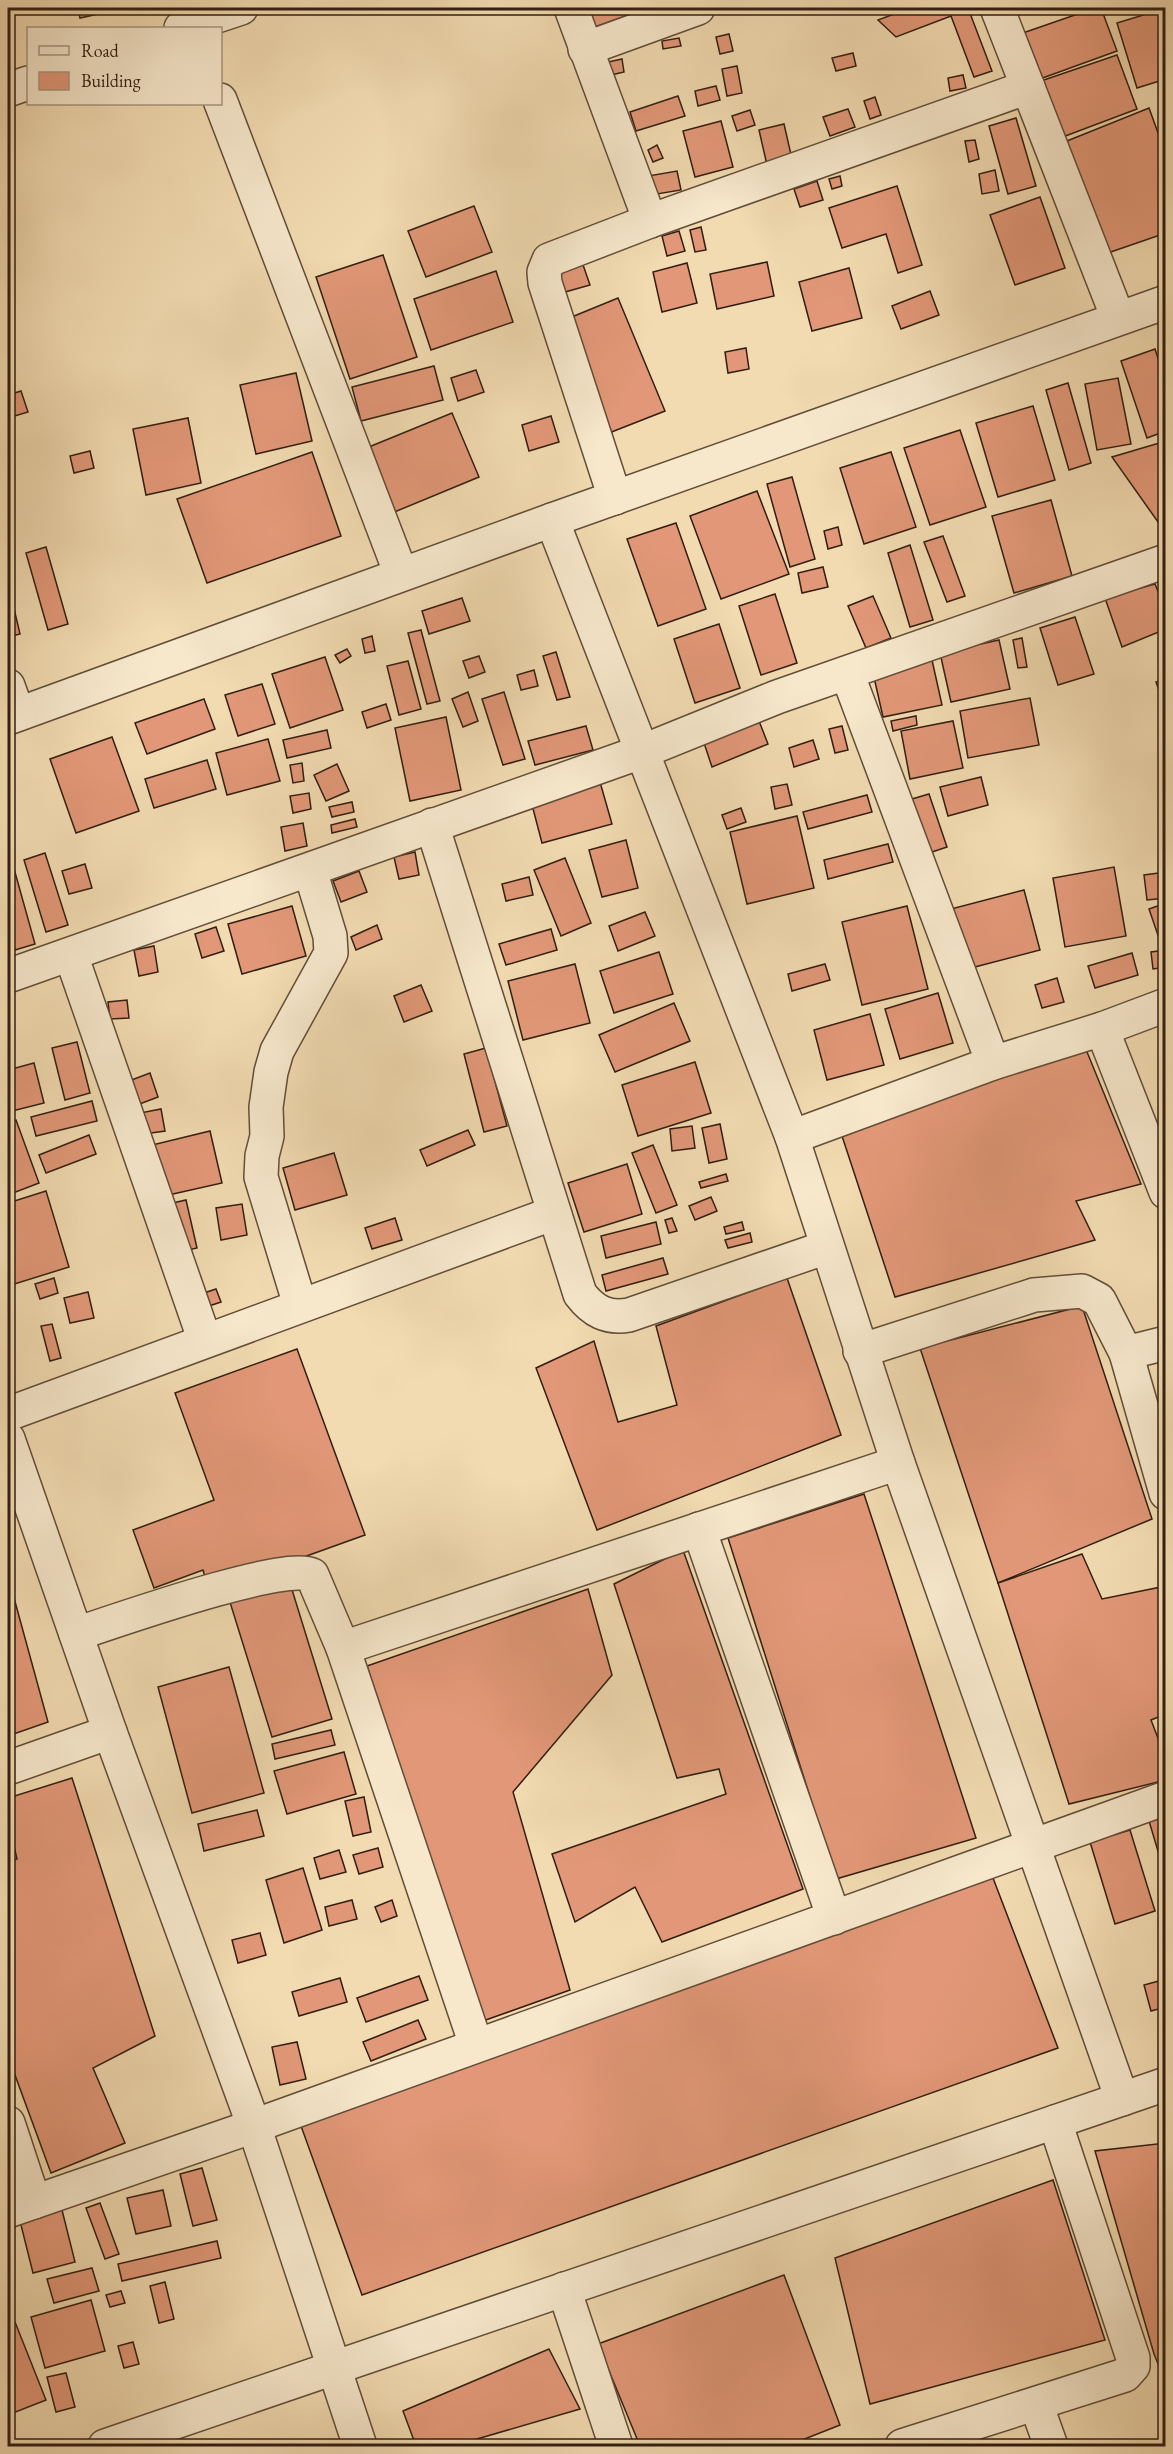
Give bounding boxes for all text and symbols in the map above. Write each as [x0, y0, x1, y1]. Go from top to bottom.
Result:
legend [27, 27, 222, 105]
text: Road [81, 39, 120, 62]
text: Building [81, 69, 141, 92]

